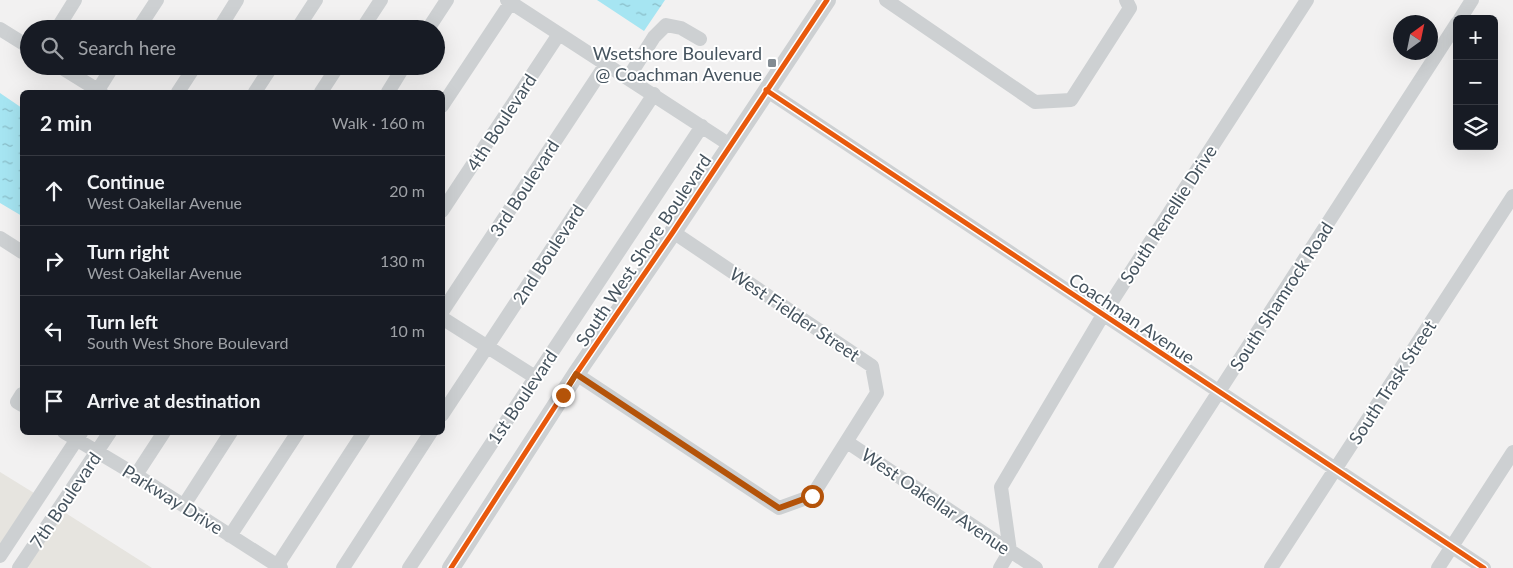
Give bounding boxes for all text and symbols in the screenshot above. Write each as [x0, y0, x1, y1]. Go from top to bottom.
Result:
north arrow [1393, 15, 1438, 60]
map controls [1453, 15, 1498, 150]
button: + [1453, 15, 1498, 60]
search box [20, 20, 445, 75]
icon: search [38, 34, 66, 62]
text: Search here [78, 36, 176, 59]
place label: Wsetshore Boulevard @ Coachman Avenue [593, 42, 762, 85]
marker: Wsetshore Boulevard @ Coachman Avenue [766, 57, 778, 69]
button: − [1453, 60, 1498, 105]
street label: 4th Boulevard [462, 69, 540, 175]
button: layers [1453, 105, 1498, 150]
text: 2 min [40, 110, 92, 135]
text: Walk · 160 m [332, 113, 425, 132]
street label: 3rd Boulevard [485, 135, 563, 241]
street label: South Renellie Drive [1115, 141, 1221, 287]
street label: South West Shore Boulevard [571, 150, 715, 350]
text: Continue [87, 170, 165, 193]
icon: ahead [40, 177, 68, 205]
text: 20 m [389, 181, 425, 200]
text: West Oakellar Avenue [87, 193, 242, 212]
street label: 2nd Boulevard [508, 200, 588, 308]
street label: South Shamrock Road [1225, 217, 1337, 375]
text: Turn right [87, 240, 169, 263]
icon: right [40, 247, 68, 275]
text: 130 m [380, 251, 425, 270]
street label: West Fielder Street [726, 262, 865, 366]
text: West Oakellar Avenue [87, 263, 242, 282]
street label: Coachman Avenue [1065, 268, 1199, 368]
text: Turn left [87, 310, 158, 333]
street label: South Trask Street [1344, 315, 1441, 448]
icon: left [40, 317, 68, 345]
text: 10 m [389, 321, 425, 340]
text: South West Shore Boulevard [87, 333, 288, 352]
street label: 1st Boulevard [482, 346, 562, 448]
route end [552, 384, 575, 407]
icon: arrive [40, 387, 68, 415]
text: Arrive at destination [87, 389, 260, 412]
street label: West Oakellar Avenue [858, 443, 1014, 559]
street label: 7th Boulevard [25, 448, 105, 552]
street label: Parkway Drive [119, 459, 227, 539]
route start [801, 485, 824, 508]

